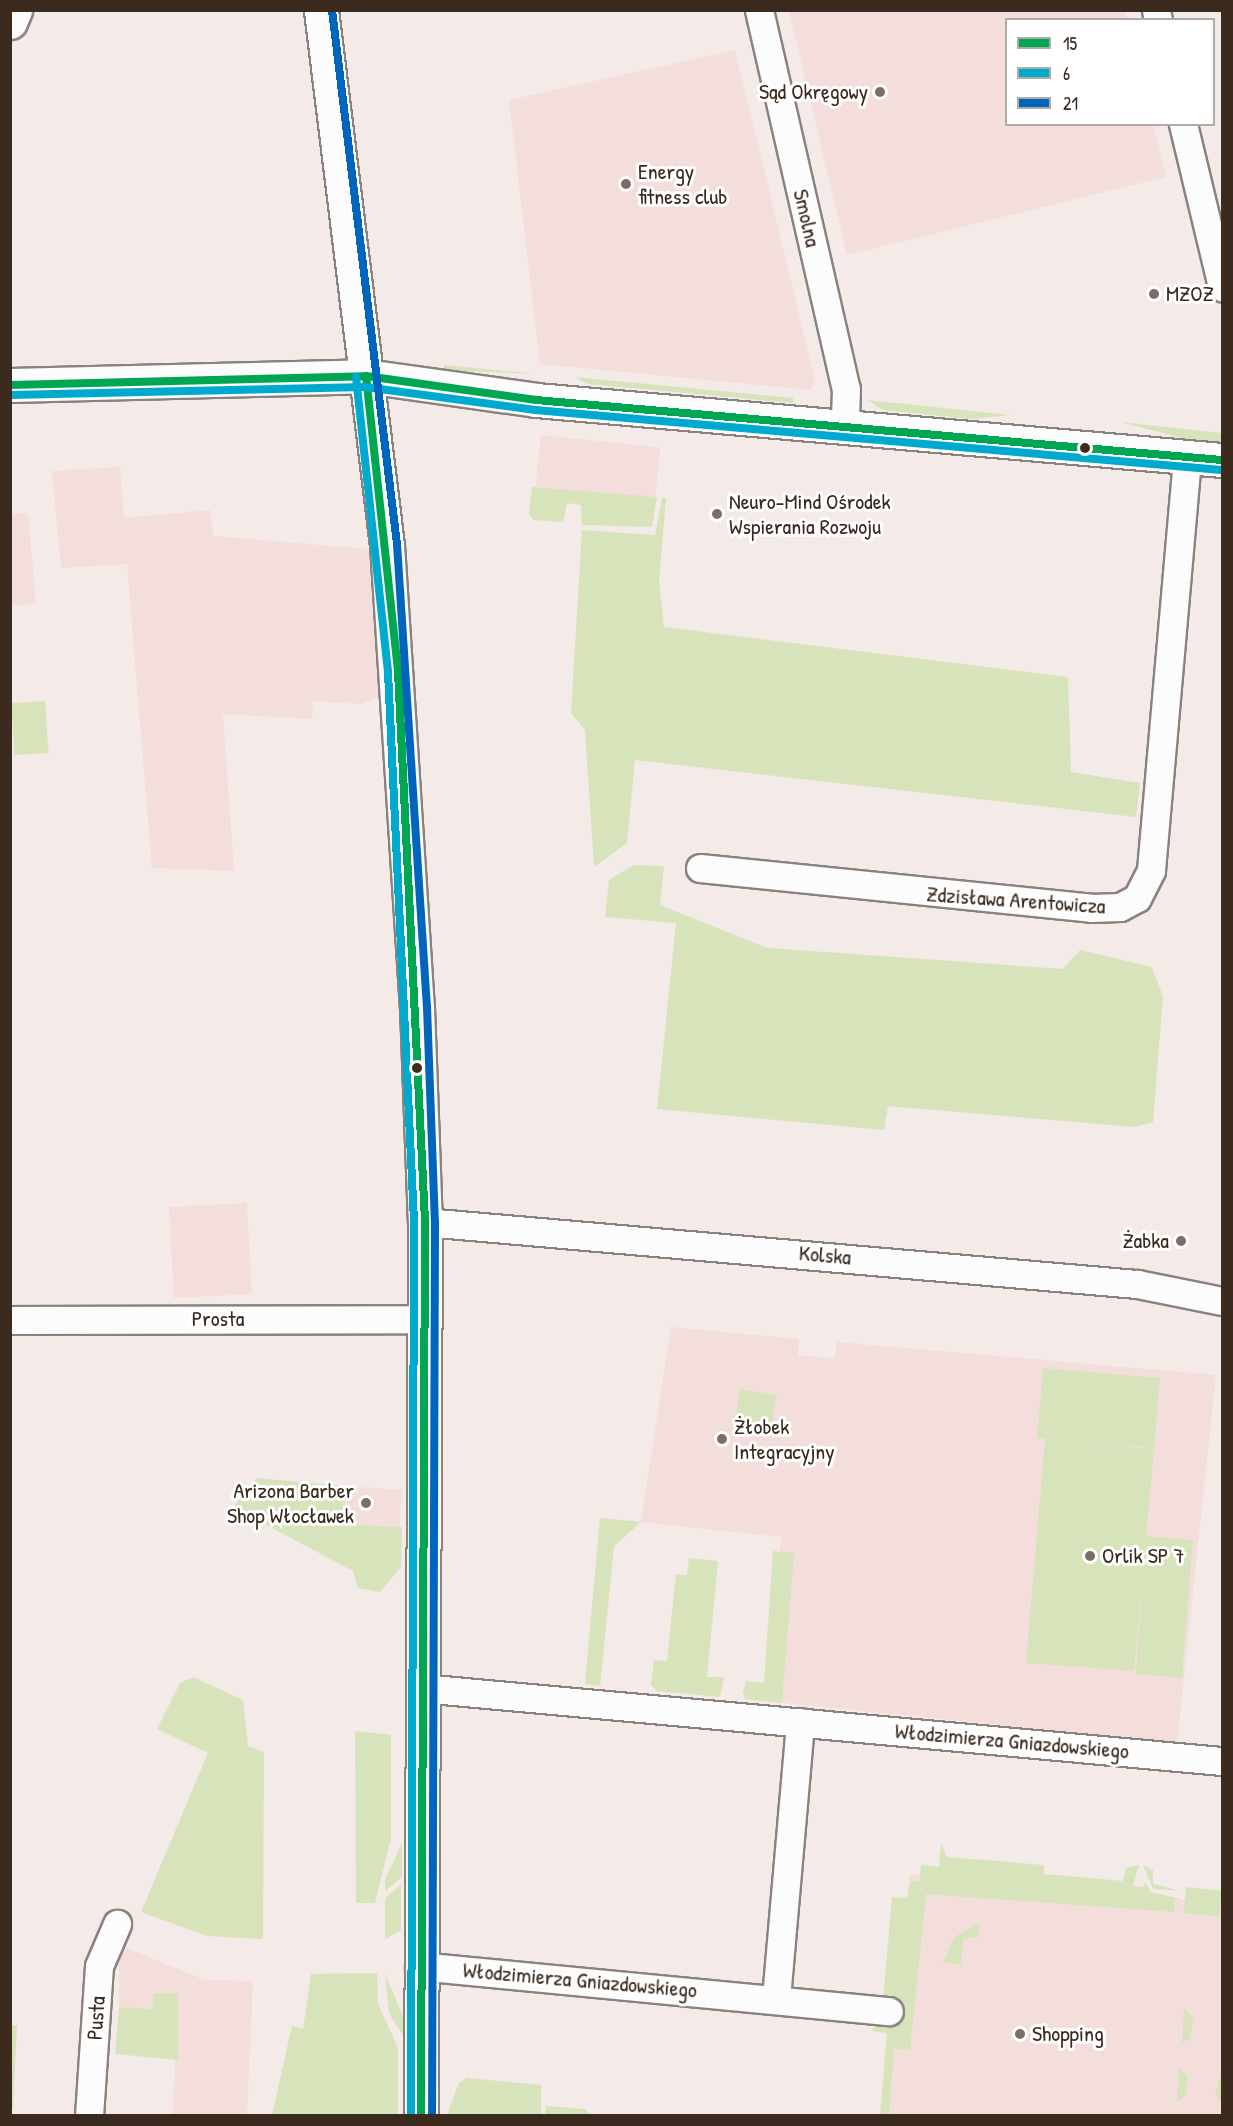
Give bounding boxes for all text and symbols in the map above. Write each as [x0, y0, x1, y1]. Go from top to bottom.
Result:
legend [1005, 18, 1215, 126]
text: 15 [1063, 31, 1077, 56]
text: 6 [1063, 61, 1070, 86]
place label: Sąd Okręgowy [759, 79, 868, 105]
marker: Sąd Okręgowy [873, 85, 887, 99]
text: 21 [1063, 91, 1078, 116]
place label: Energy fitness club [638, 158, 727, 210]
marker: Energy fitness club [619, 177, 633, 191]
street label: Smolna [788, 187, 826, 249]
place label: MZOZ [1166, 281, 1214, 307]
marker: MZOZ [1147, 287, 1161, 301]
unlabelled marker [1079, 442, 1091, 454]
place label: Neuro-Mind Ośrodek Wspierania Rozwoju [729, 488, 891, 540]
marker: Neuro-Mind Ośrodek Wspierania Rozwoju [710, 507, 724, 521]
street label: Zdzisława Arentowicza [926, 881, 1106, 919]
unlabelled marker [411, 1062, 423, 1074]
place label: Żabka [1122, 1228, 1169, 1254]
marker: Żabka [1174, 1234, 1188, 1248]
street label: Kolska [798, 1240, 852, 1270]
street label: Prosta [192, 1306, 244, 1332]
place label: Żłobek Integracyjny [734, 1413, 835, 1464]
marker: Żłobek Integracyjny [715, 1432, 729, 1446]
place label: Arizona Barber Shop Włocławek [227, 1477, 354, 1528]
marker: Arizona Barber Shop Włocławek [359, 1496, 373, 1510]
place label: Orlik SP 7 [1102, 1543, 1184, 1569]
marker: Orlik SP 7 [1083, 1549, 1097, 1563]
street label: Włodzimierza Gniazdowskiego [894, 1718, 1130, 1764]
street label: Włodzimierza Gniazdowskiego [462, 1957, 698, 2003]
street label: Pusta [81, 1995, 111, 2041]
place label: Shopping [1032, 2021, 1104, 2047]
marker: Shopping [1013, 2027, 1027, 2041]

